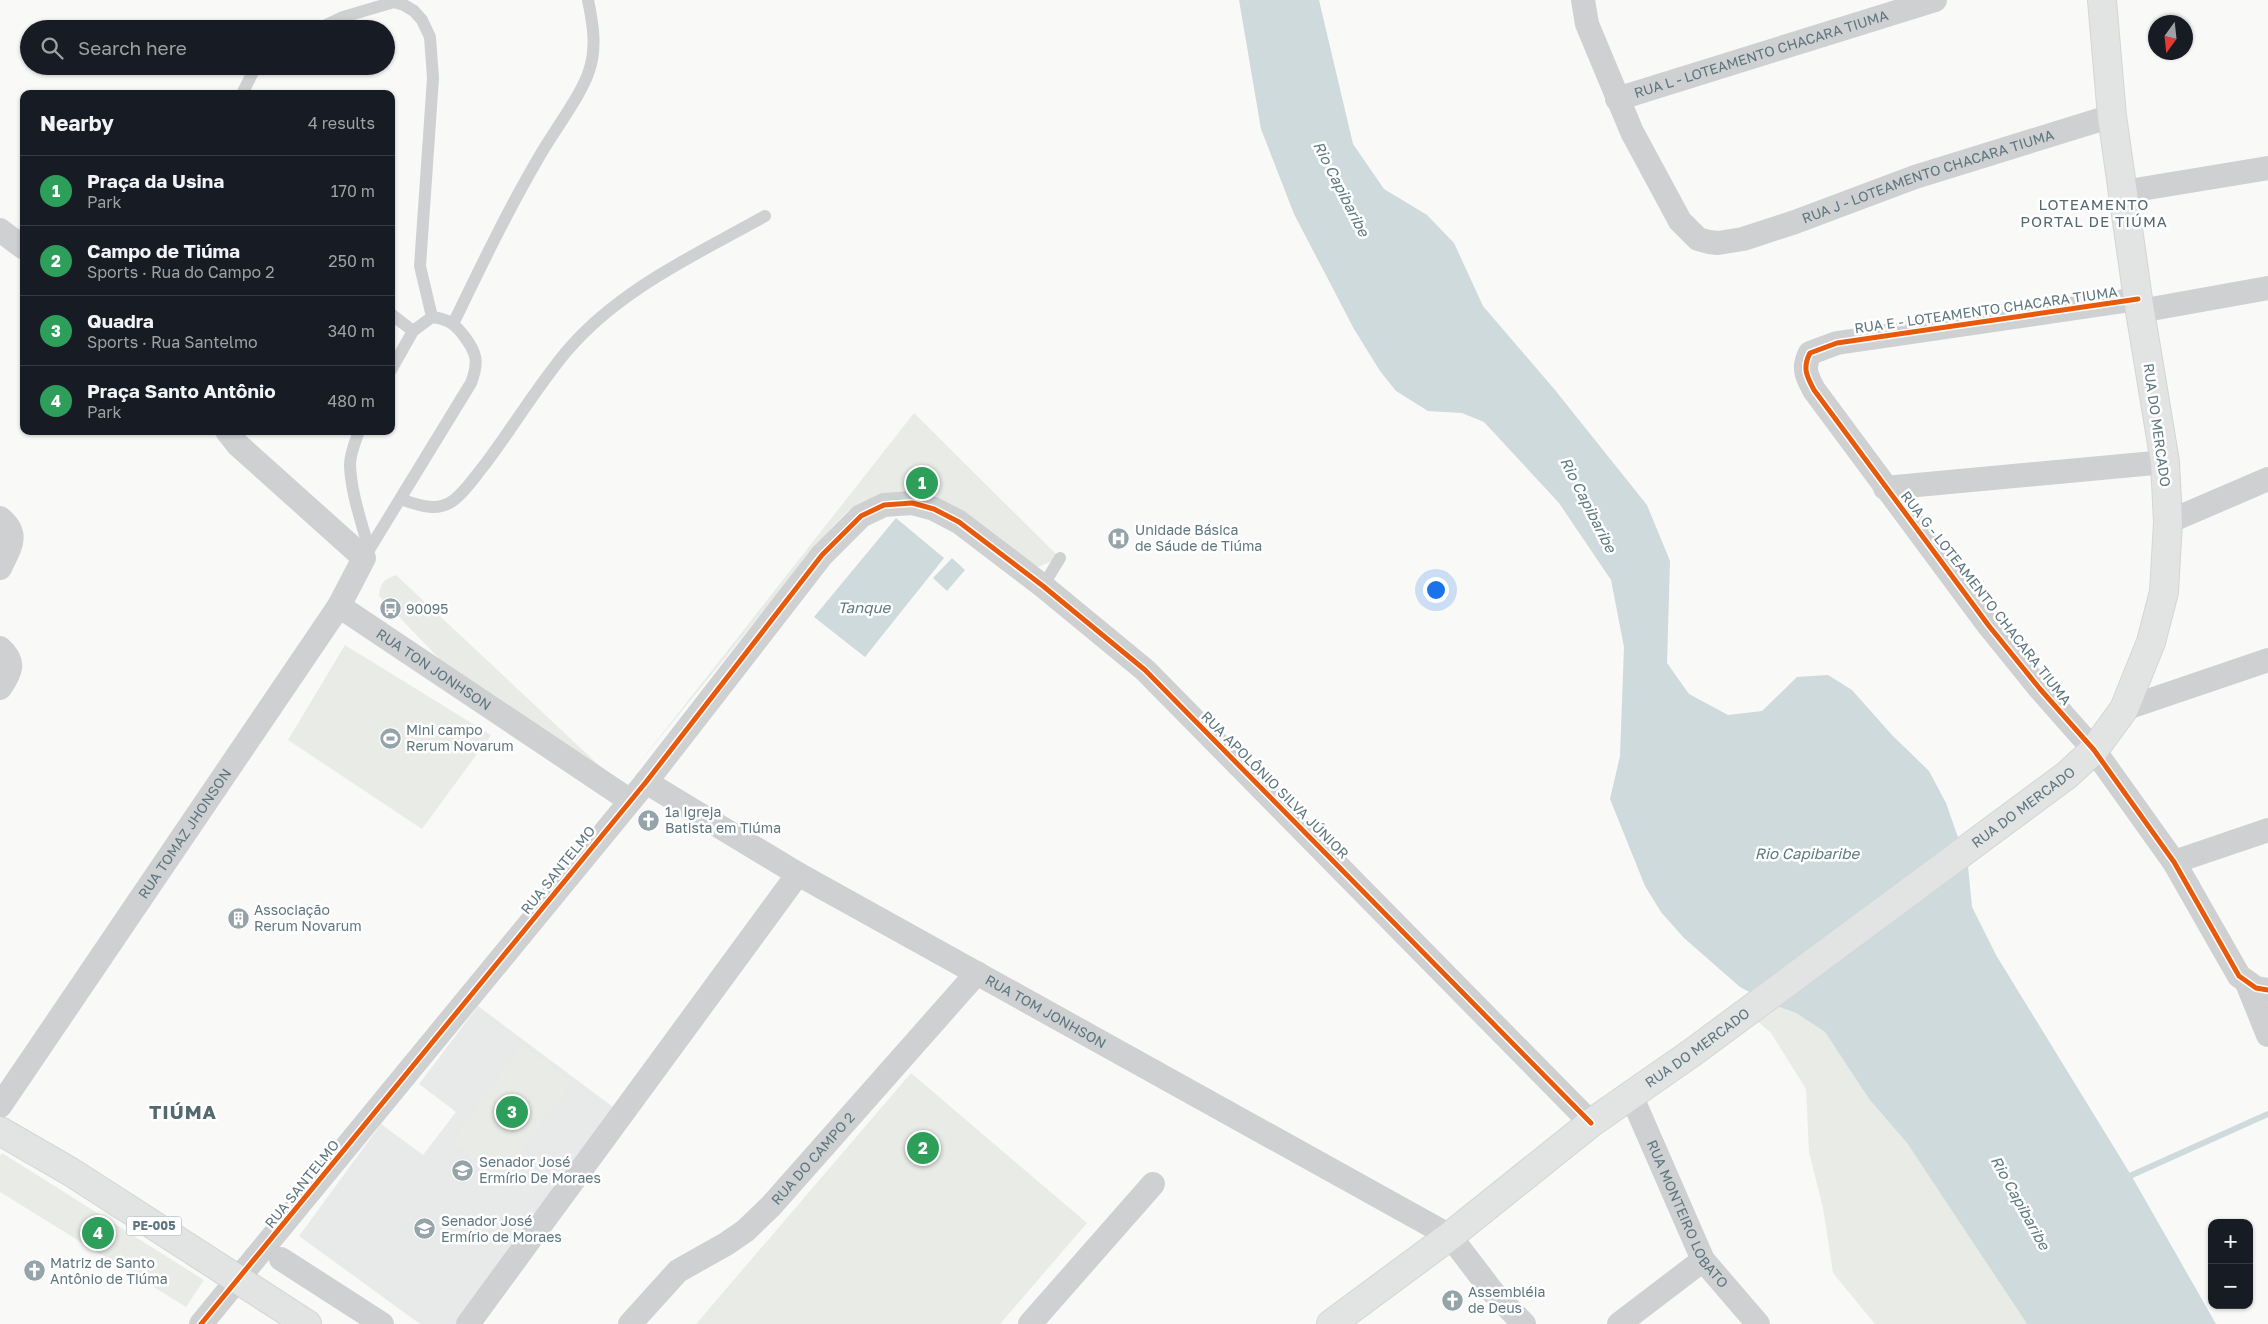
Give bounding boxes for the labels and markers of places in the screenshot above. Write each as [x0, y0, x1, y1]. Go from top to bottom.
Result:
pin: 1 [906, 464, 938, 502]
place label: Unidade Básica de Sáude de Tiúma [1135, 521, 1262, 554]
hospital icon: Unidade Básica de Sáude de Tiúma [1107, 526, 1131, 550]
bus stop icon: 90095 [378, 597, 402, 621]
place label: 90095 [406, 600, 448, 617]
place label: Mini campo Rerum Novarum [406, 721, 514, 754]
sports icon: Mini campo Rerum Novarum [378, 726, 402, 750]
place label: 1ª Igreja Batista em Tiúma [665, 803, 781, 836]
church icon: 1ª Igreja Batista em Tiúma [637, 808, 661, 832]
place label: Associação Rerum Novarum [254, 901, 362, 934]
building icon: Associação Rerum Novarum [226, 906, 250, 930]
pin: 3 [496, 1093, 528, 1131]
pin: 2 [907, 1129, 939, 1167]
place label: Senador José Ermírio De Moraes [479, 1153, 601, 1186]
school or university icon: Senador José Ermírio De Moraes [451, 1158, 475, 1182]
place label: Senador José Ermírio de Moraes [441, 1212, 562, 1245]
pin: 4 [82, 1214, 114, 1252]
school or university icon: Senador José Ermírio de Moraes [413, 1217, 437, 1241]
place label: Matriz de Santo Antônio de Tiúma [50, 1254, 168, 1287]
church icon: Matriz de Santo Antônio de Tiúma [22, 1259, 46, 1283]
place label: Assembléia de Deus [1468, 1283, 1545, 1316]
church icon: Assembléia de Deus [1440, 1288, 1464, 1312]

